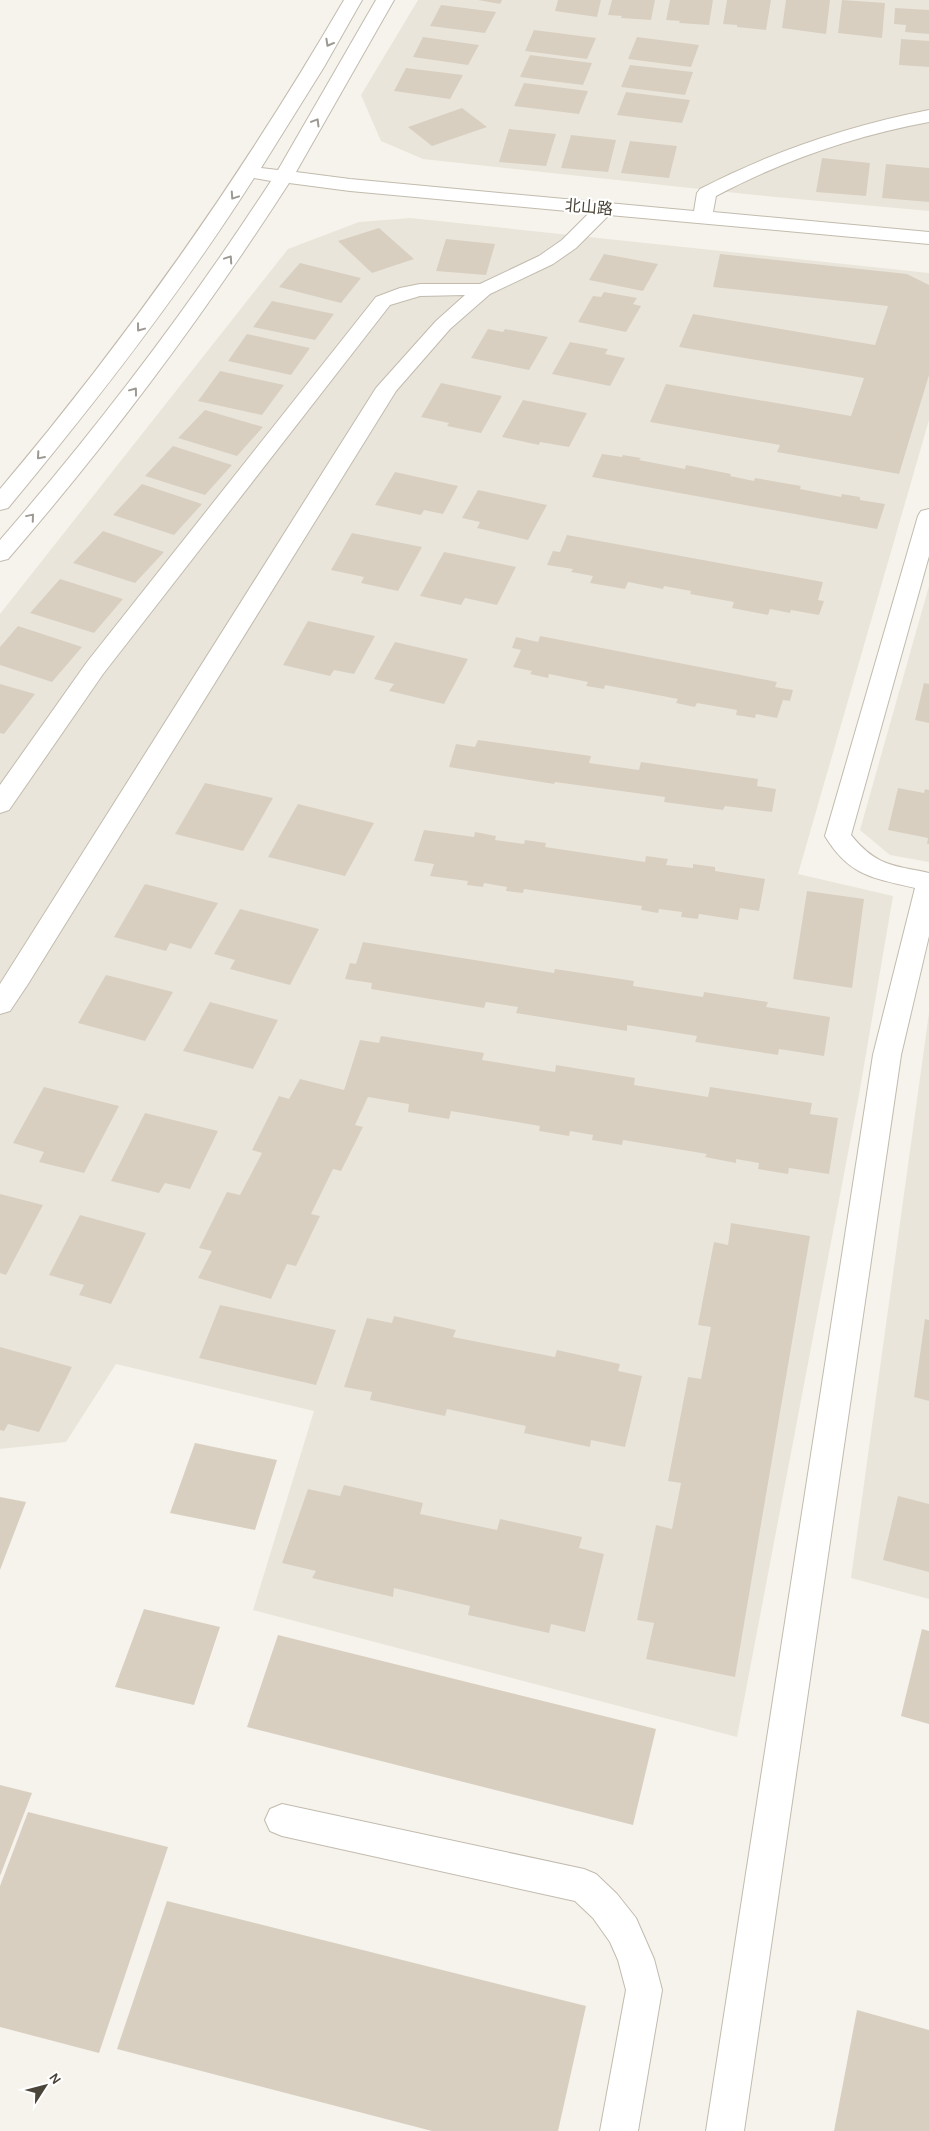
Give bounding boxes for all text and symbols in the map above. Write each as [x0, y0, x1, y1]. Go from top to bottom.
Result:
one-way arrow [325, 37, 335, 46]
one-way arrow [310, 119, 320, 128]
one-way arrow [231, 190, 240, 199]
street label: 北山路 [564, 195, 614, 219]
one-way arrow [223, 255, 232, 264]
one-way arrow [137, 322, 145, 331]
one-way arrow [128, 387, 137, 397]
one-way arrow [37, 451, 46, 460]
one-way arrow [26, 513, 35, 522]
north arrow [20, 2061, 70, 2111]
text: N [45, 2070, 65, 2088]

